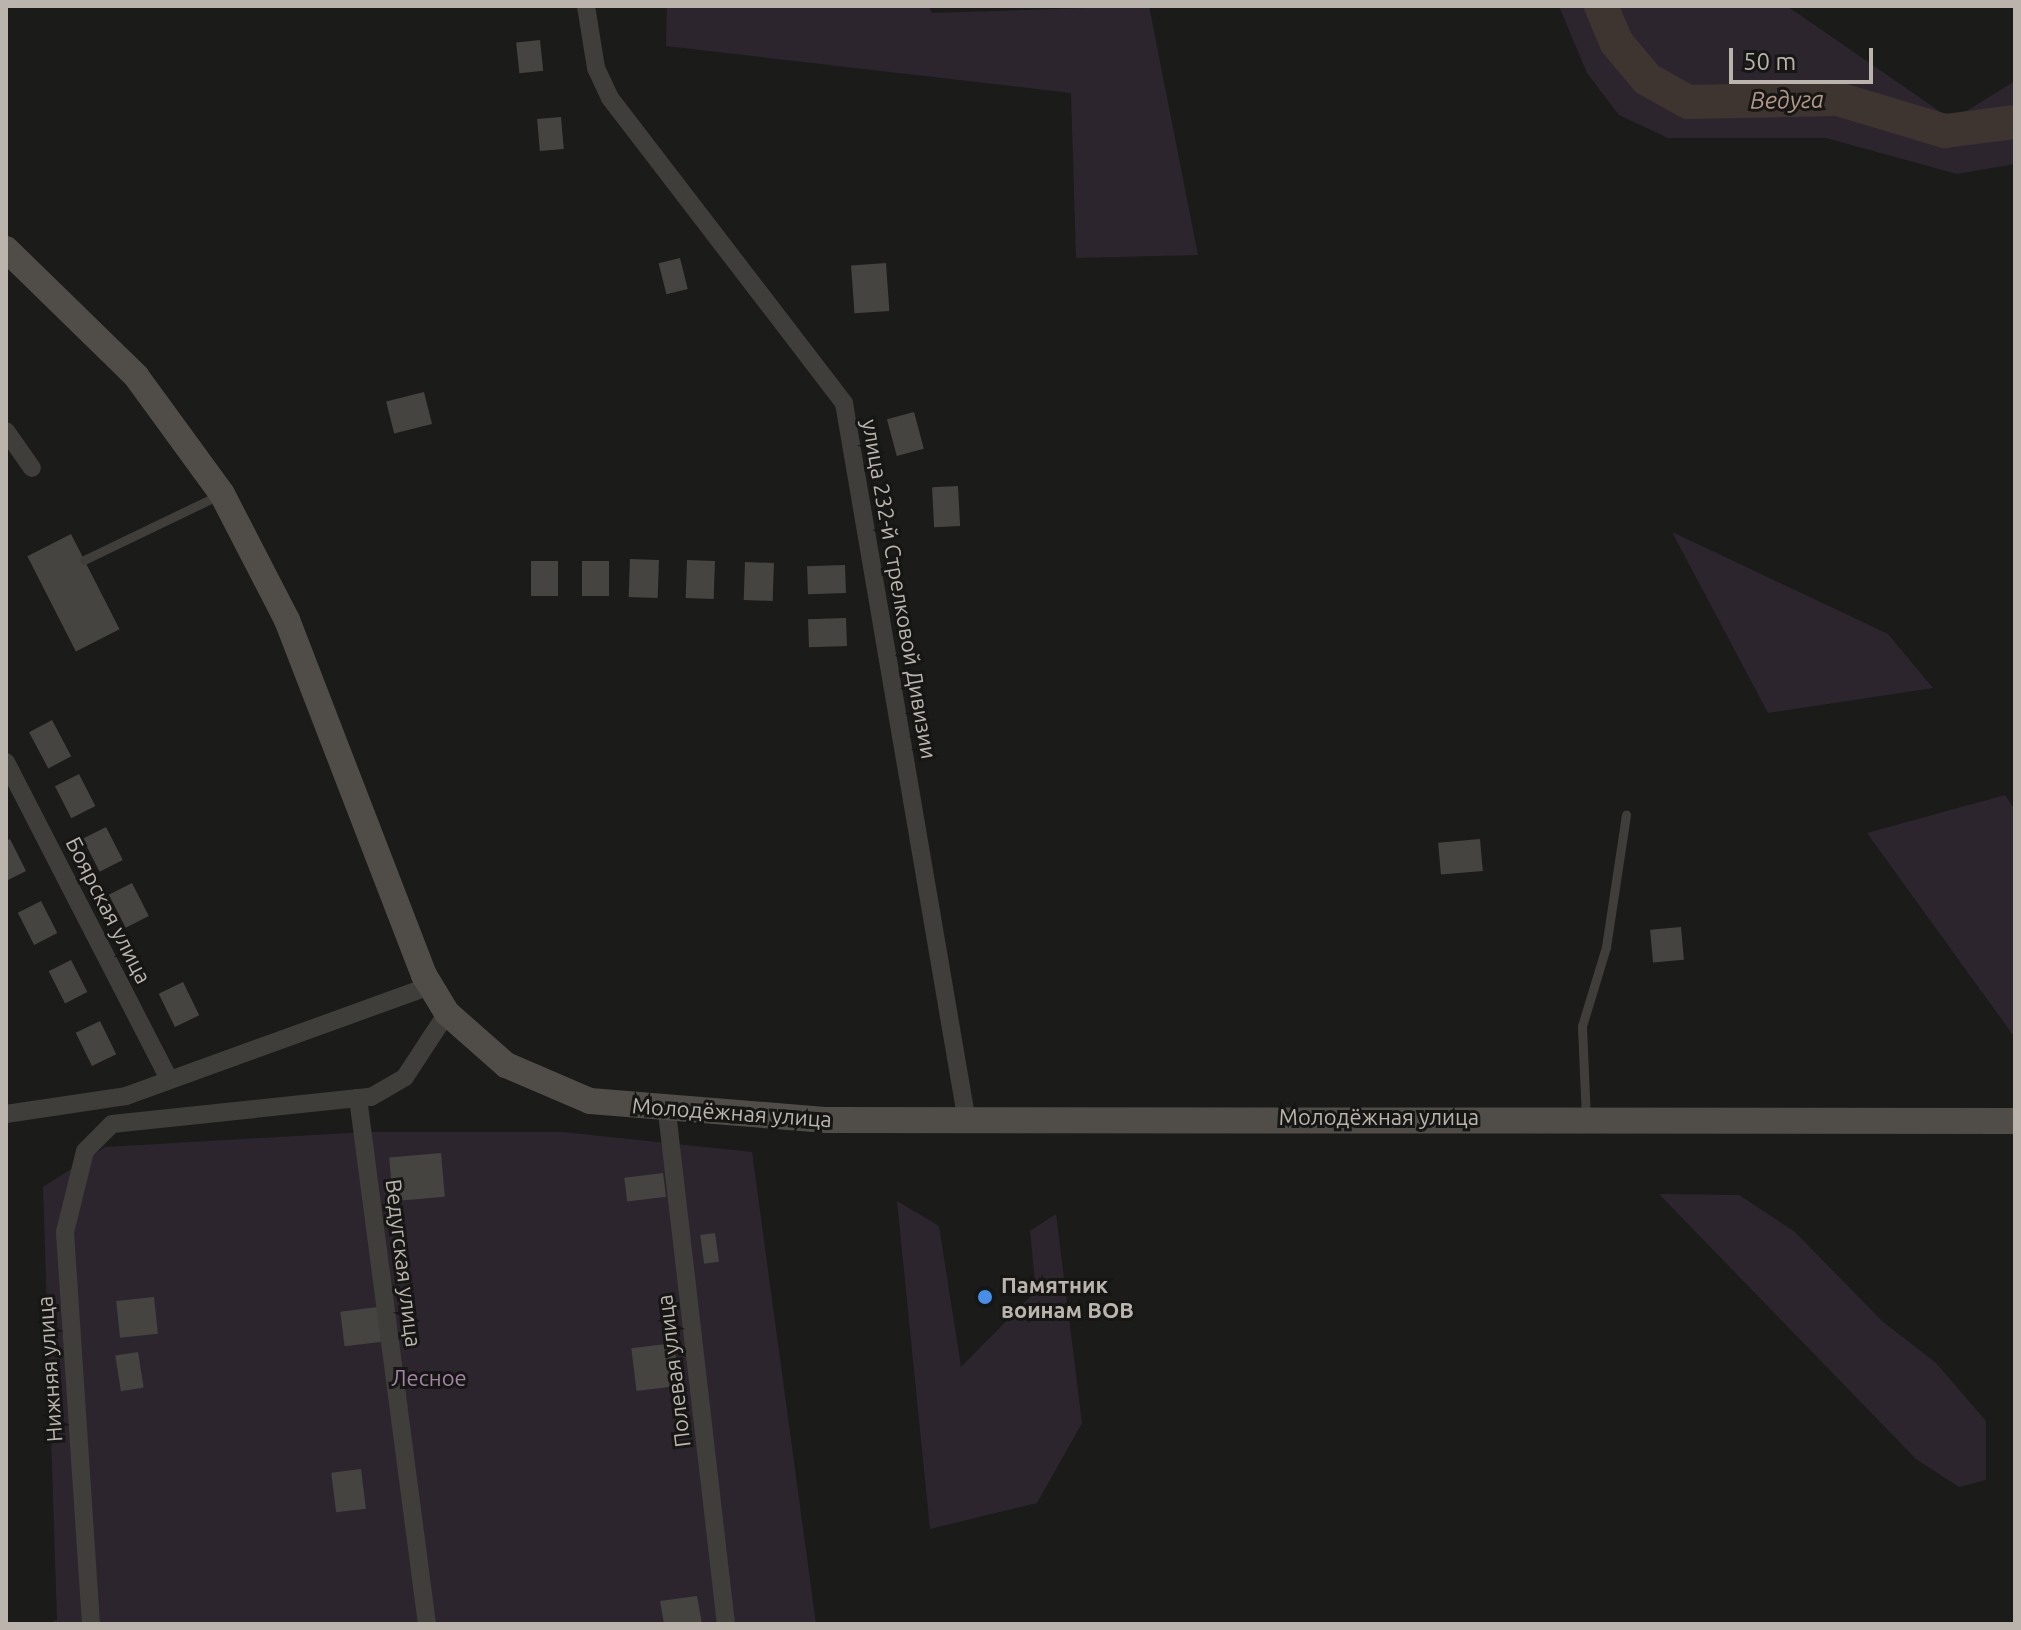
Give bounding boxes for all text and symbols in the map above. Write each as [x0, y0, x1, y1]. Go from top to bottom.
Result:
scale bar [1733, 32, 1877, 82]
text: 50 m [1743, 48, 1796, 75]
water label: Ведуга [1750, 85, 1824, 115]
street label: улица 232-й Стрелковой Дивизии [857, 417, 943, 761]
street label: Боярская улица [61, 832, 157, 988]
street label: Молодёжная улица [631, 1092, 833, 1132]
street label: Молодёжная улица [1279, 1104, 1479, 1130]
street label: Ведугская улица [381, 1178, 427, 1348]
place label: Памятник воинам ВОВ [1001, 1271, 1134, 1322]
marker: Памятник воинам ВОВ [976, 1288, 994, 1306]
street label: Полевая улица [651, 1293, 695, 1449]
street label: Нижняя улица [31, 1295, 67, 1443]
park label: Лесное [391, 1365, 467, 1391]

